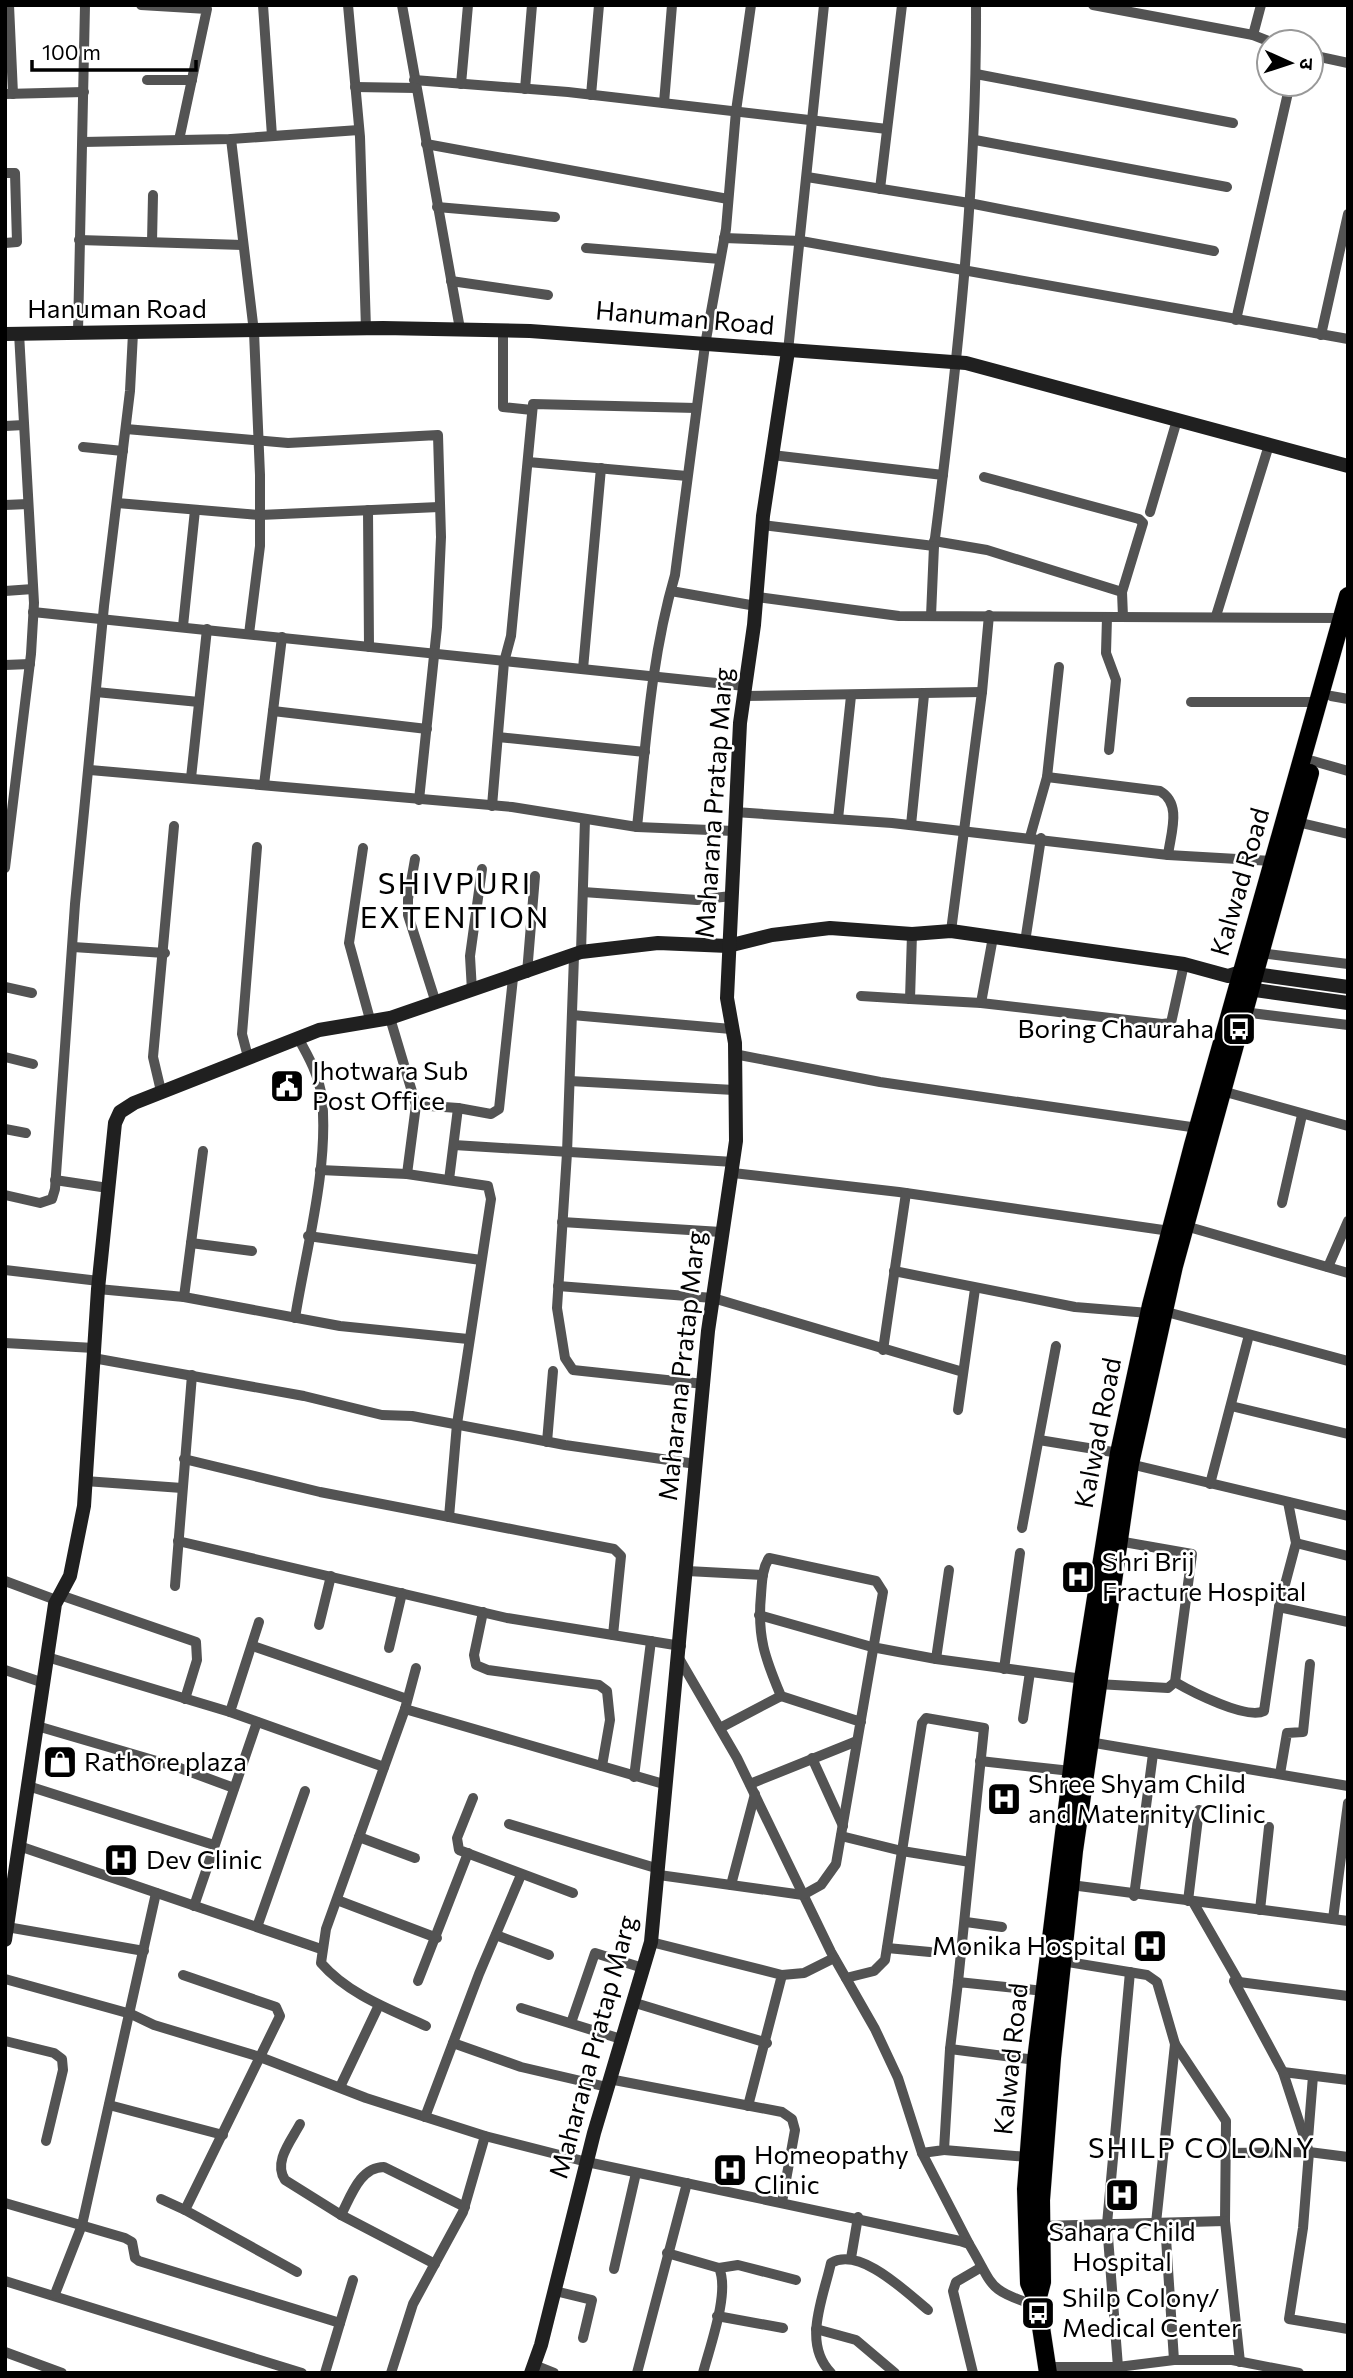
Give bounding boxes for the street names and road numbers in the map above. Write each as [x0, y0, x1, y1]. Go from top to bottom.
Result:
street label: Hanuman Road [27, 292, 207, 323]
street label: Hanuman Road [594, 293, 776, 340]
street label: Maharana Pratap Marg [688, 666, 737, 939]
street label: Kalwad Road [1203, 804, 1274, 959]
street label: Maharana Pratap Marg [651, 1229, 710, 1502]
street label: Kalwad Road [1067, 1355, 1126, 1511]
street label: Maharana Pratap Marg [541, 1912, 642, 2182]
street label: Kalwad Road [986, 1981, 1033, 2136]

